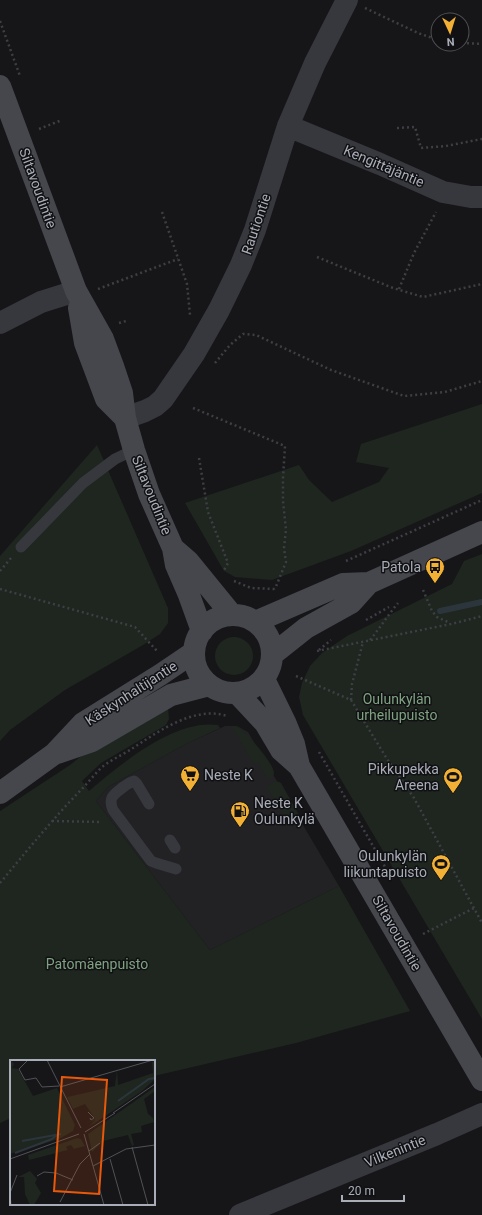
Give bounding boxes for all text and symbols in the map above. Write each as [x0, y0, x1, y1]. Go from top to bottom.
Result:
north arrow [430, 12, 470, 52]
text: N [446, 35, 455, 48]
street label: Kengittäjäntie [341, 142, 427, 190]
street label: Siltavoudintie [16, 146, 60, 230]
street label: Rautiontie [238, 192, 274, 256]
street label: Siltavoudintie [129, 453, 175, 537]
bus stop icon: Patola [424, 556, 446, 584]
place label: Patola [381, 559, 421, 575]
street label: Käskynhaltijantie [82, 657, 180, 729]
park label: Oulunkylän urheilupuisto [357, 691, 437, 723]
place label: Pikkupekka Areena [368, 761, 439, 793]
supermarket icon: Neste K [179, 764, 201, 792]
sports icon: Pikkupekka Areena [442, 766, 464, 794]
place label: Neste K [204, 767, 253, 783]
place label: Neste K Oulunkylä [254, 795, 315, 827]
fuel station icon: Neste K Oulunkylä [229, 800, 251, 828]
place label: Oulunkylän liikuntapuisto [343, 848, 427, 880]
sports icon: Oulunkylän liikuntapuisto [430, 853, 452, 881]
street label: Siltavoudintie [369, 893, 425, 973]
park label: Patomäenpuisto [46, 956, 148, 972]
inset map [10, 1060, 155, 1205]
street label: Vilkenintie [362, 1132, 428, 1170]
scale bar [342, 1177, 404, 1203]
text: 20 m [348, 1184, 375, 1198]

